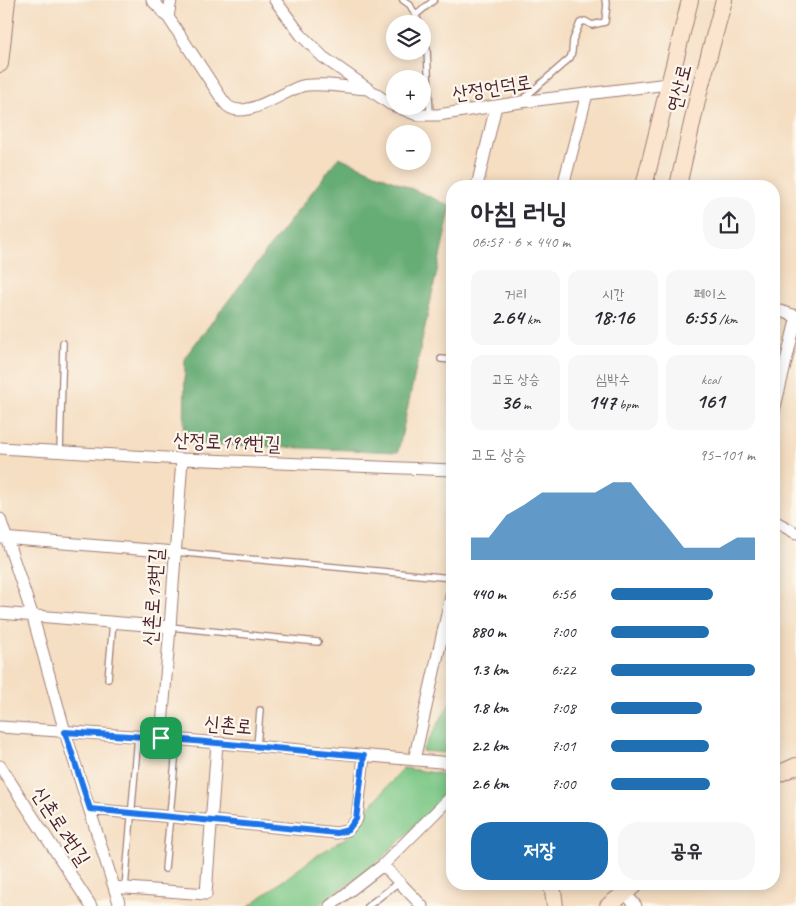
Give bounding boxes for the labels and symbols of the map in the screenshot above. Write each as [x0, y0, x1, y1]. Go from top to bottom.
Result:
street label: 연산로 [661, 62, 697, 114]
street label: 산정언덕로 [450, 69, 534, 107]
street label: 산정로199번길 [173, 428, 281, 456]
street label: 신촌로13번길 [137, 547, 169, 647]
street label: 신촌로 [203, 710, 253, 740]
pin [140, 717, 182, 759]
street label: 신촌로2번길 [26, 782, 96, 870]

